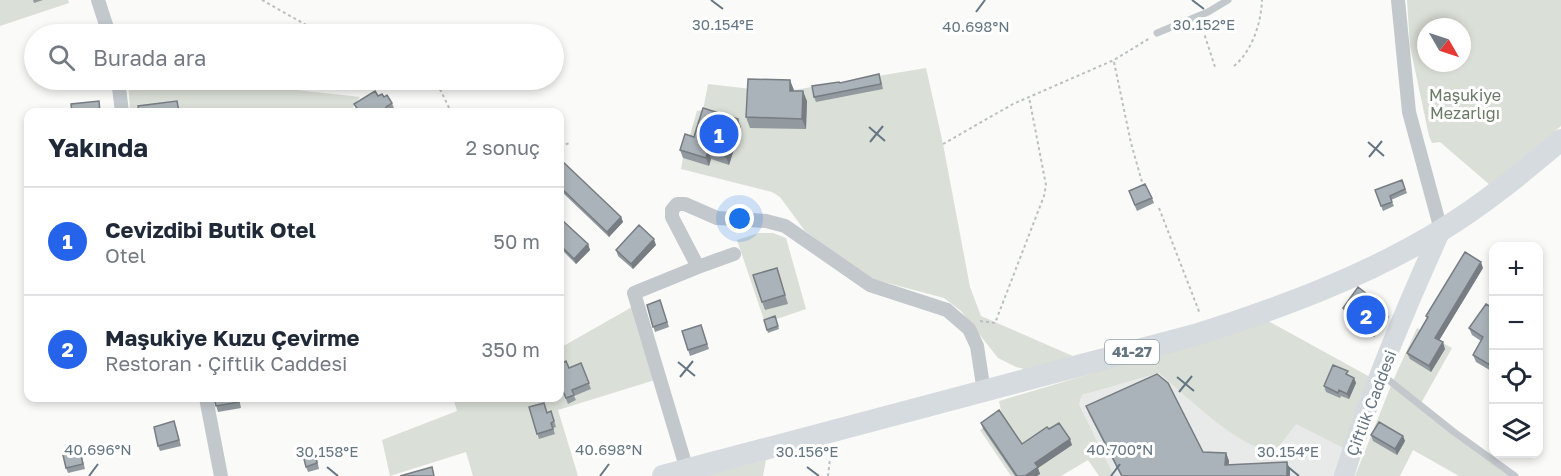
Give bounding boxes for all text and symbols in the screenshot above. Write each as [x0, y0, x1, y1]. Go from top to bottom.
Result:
text: 30.154°E [692, 15, 754, 33]
text: 30.152°E [1173, 15, 1235, 33]
text: 40.698°N [942, 17, 1010, 35]
north arrow [1417, 18, 1471, 72]
search box [24, 24, 564, 90]
icon: search [45, 41, 78, 74]
text: Burada ara [93, 44, 207, 71]
park label: Maşukiye Mezarlığı [1429, 85, 1501, 123]
pin: 1 [700, 112, 738, 156]
text: Yakında [48, 132, 148, 163]
text: 2 sonuç [466, 135, 540, 159]
your location [725, 204, 754, 233]
text: Cevizdibi Butik Otel [105, 216, 316, 243]
text: 1 [62, 229, 73, 253]
text: 50 m [493, 229, 540, 253]
map controls [1489, 242, 1543, 458]
button: + [1489, 242, 1543, 296]
text: Otel [105, 243, 146, 267]
pin: 2 [1346, 292, 1386, 338]
button: − [1489, 296, 1543, 350]
text: Maşukiye Kuzu Çevirme [105, 324, 360, 351]
text: 2 [61, 337, 74, 361]
text: 350 m [482, 337, 540, 361]
road number: 41-27 [1105, 340, 1159, 364]
street label: Çiftlik Caddesi [1342, 347, 1400, 459]
button: locate [1489, 350, 1543, 404]
text: Restoran · Çiftlik Caddesi [105, 351, 347, 375]
button: layers [1489, 404, 1543, 458]
text: 40.696°N [64, 440, 132, 458]
text: 40.698°N [575, 440, 643, 458]
text: 40.700°N [1087, 440, 1153, 458]
text: 30.158°E [296, 442, 358, 460]
text: 30.156°E [776, 442, 838, 460]
text: 30.154°E [1257, 442, 1319, 460]

